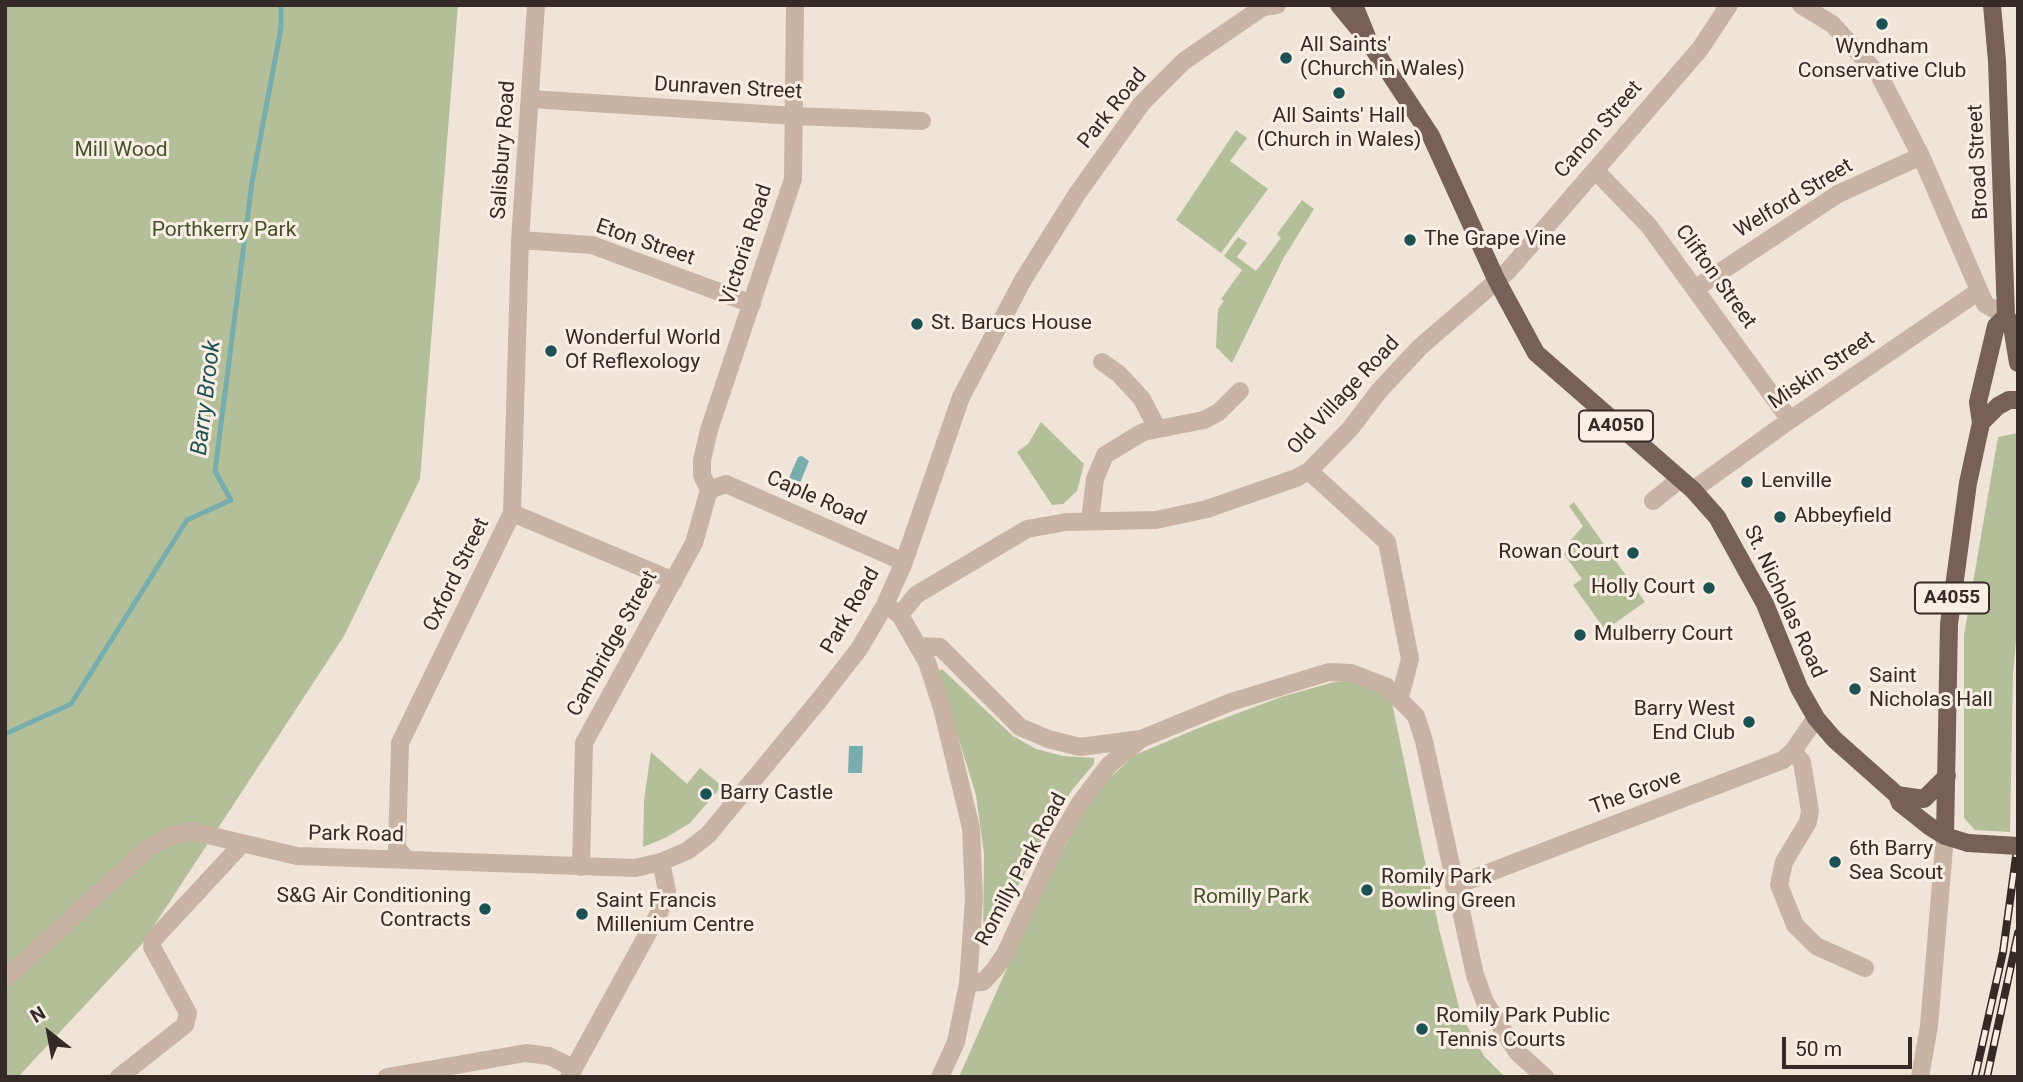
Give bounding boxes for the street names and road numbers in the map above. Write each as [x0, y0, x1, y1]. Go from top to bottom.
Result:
street label: Park Road [1073, 64, 1153, 154]
street label: Dunraven Street [653, 73, 803, 105]
street label: Canon Street [1550, 76, 1648, 184]
street label: Salisbury Road [487, 80, 521, 220]
street label: Broad Street [1963, 103, 1995, 221]
street label: Welford Street [1730, 154, 1858, 244]
street label: Victoria Road [716, 182, 778, 308]
street label: Eton Street [592, 214, 698, 272]
street label: Clifton Street [1669, 220, 1761, 334]
street label: Miskin Street [1764, 326, 1880, 416]
street label: Old Village Road [1283, 331, 1405, 461]
road number: A4050 [1579, 410, 1653, 442]
street label: Caple Road [762, 466, 870, 532]
street label: Oxford Street [419, 514, 495, 636]
street label: St. Nicholas Road [1738, 522, 1830, 682]
street label: Park Road [816, 563, 886, 659]
street label: Cambridge Street [562, 567, 664, 721]
road number: A4055 [1915, 582, 1989, 614]
street label: The Grove [1587, 765, 1685, 821]
street label: Romilly Park Road [971, 789, 1073, 951]
street label: Park Road [308, 822, 404, 848]

